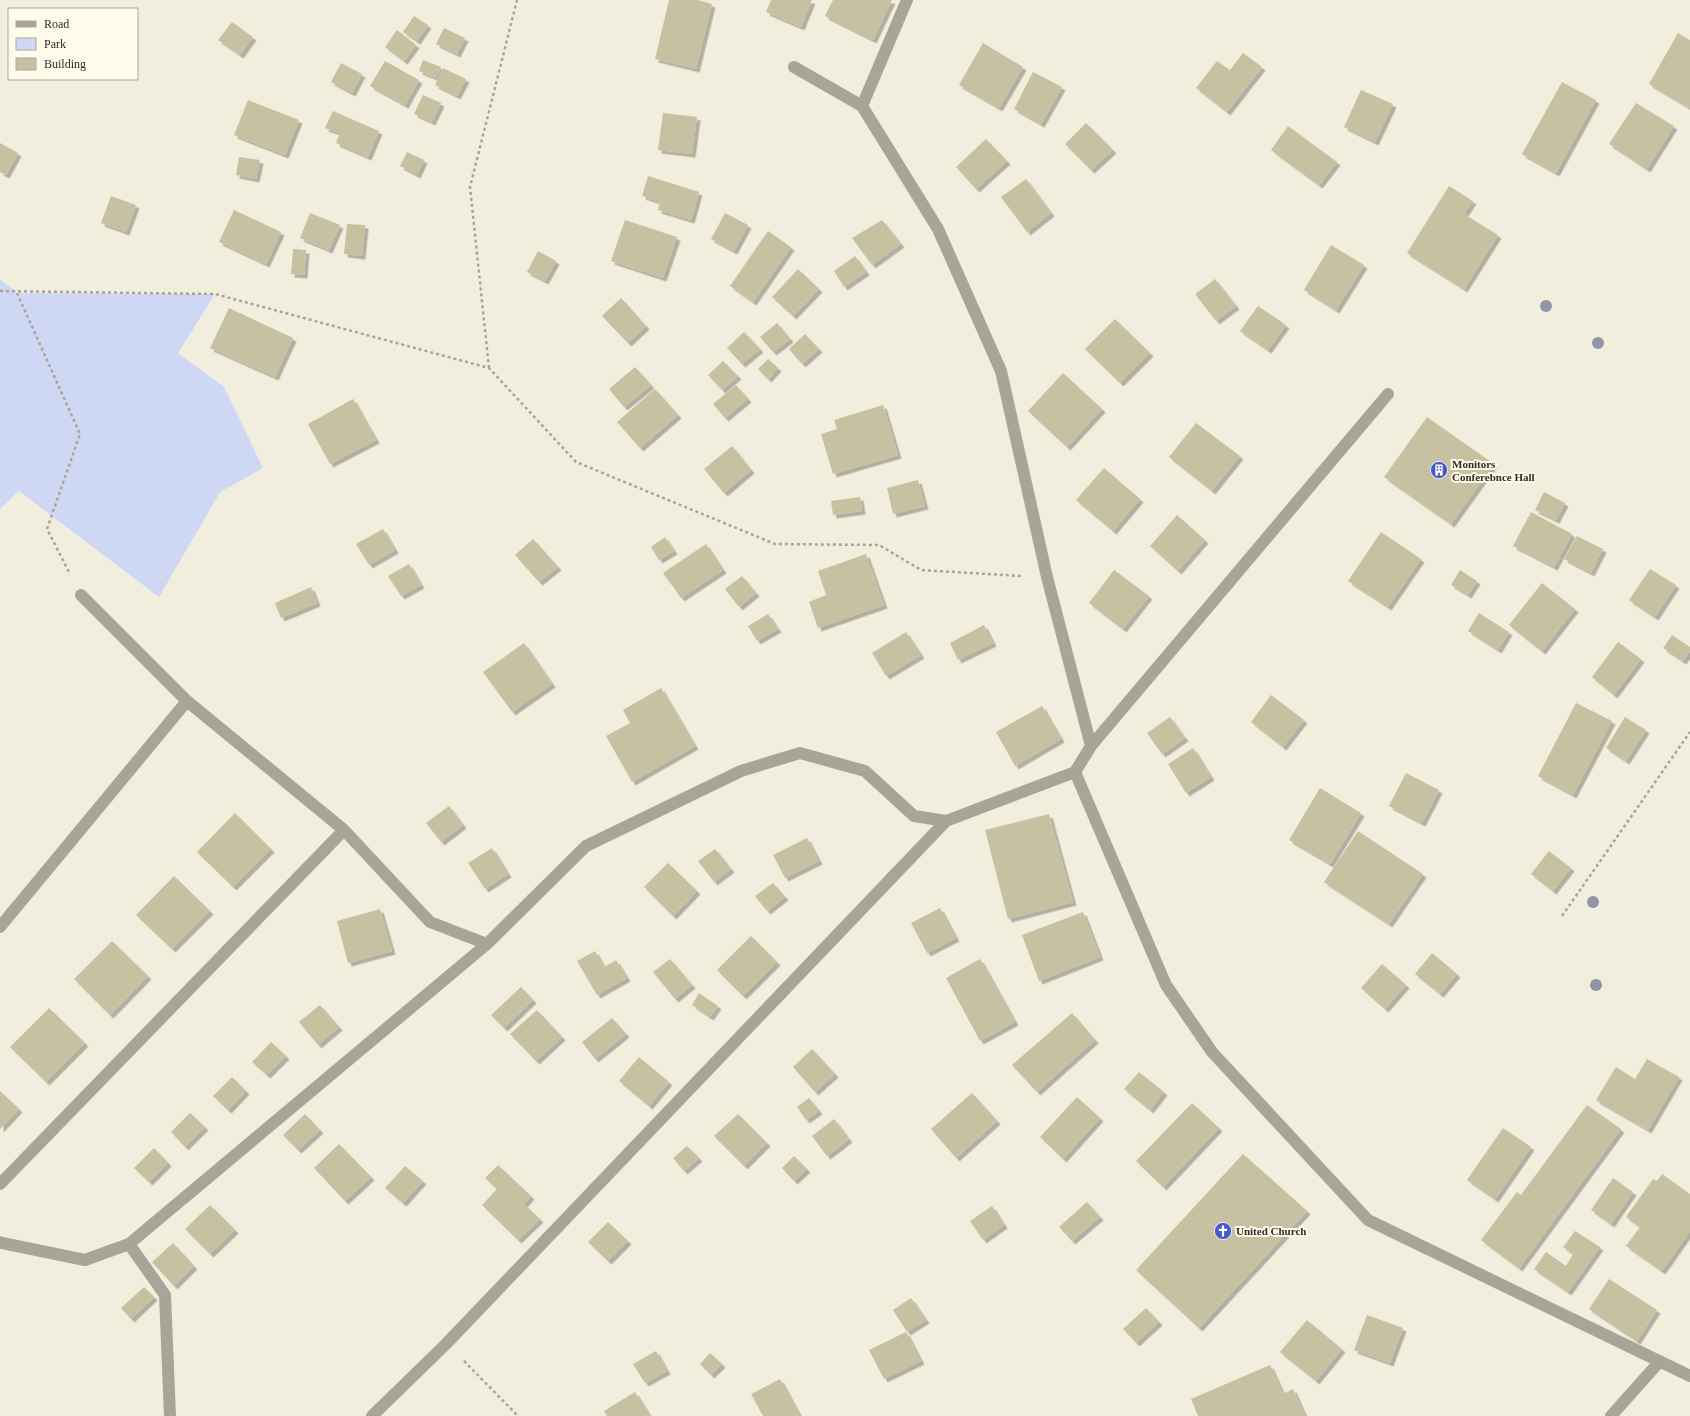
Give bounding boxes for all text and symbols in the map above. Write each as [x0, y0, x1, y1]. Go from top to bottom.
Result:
legend [8, 8, 138, 80]
text: Road [44, 17, 69, 31]
text: Park [44, 37, 66, 51]
text: Building [44, 57, 86, 71]
place label: Monitors Conferebnce Hall [1452, 458, 1535, 483]
building icon: Monitors Conferebnce Hall [1429, 460, 1449, 480]
church icon: United Church [1213, 1221, 1233, 1241]
place label: United Church [1236, 1225, 1306, 1237]

